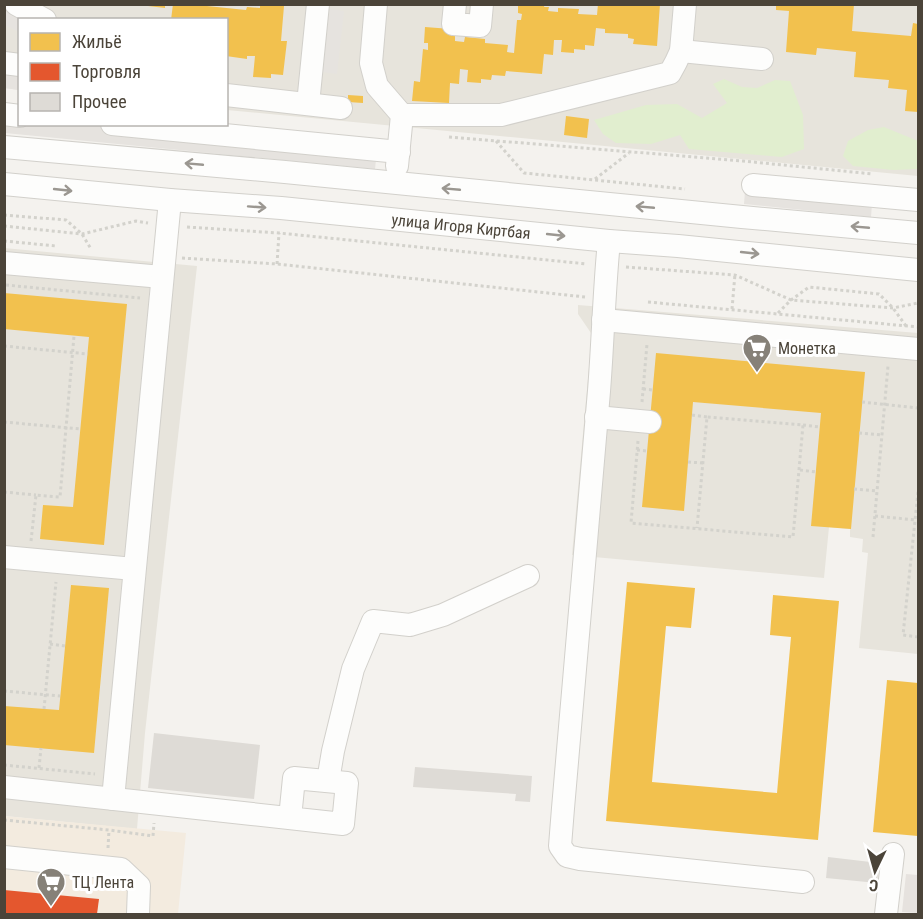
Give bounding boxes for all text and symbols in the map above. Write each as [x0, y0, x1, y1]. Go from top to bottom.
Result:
legend [18, 18, 228, 126]
text: Жильё [72, 31, 122, 52]
text: Торговля [72, 61, 141, 82]
text: Прочее [72, 91, 127, 112]
one-way arrow [185, 158, 205, 169]
one-way arrow [442, 183, 462, 194]
one-way arrow [52, 185, 72, 196]
one-way arrow [247, 201, 266, 212]
one-way arrow [636, 201, 656, 212]
street label: улица Игоря Киртбая [391, 210, 531, 243]
one-way arrow [851, 221, 871, 232]
one-way arrow [545, 230, 565, 241]
one-way arrow [739, 248, 759, 259]
supermarket icon: Монетка [741, 332, 773, 374]
place label: Монетка [778, 339, 836, 358]
north arrow [845, 841, 905, 901]
supermarket icon: ТЦ Лента [35, 866, 67, 908]
place label: ТЦ Лента [72, 873, 134, 892]
text: С [868, 876, 879, 895]

